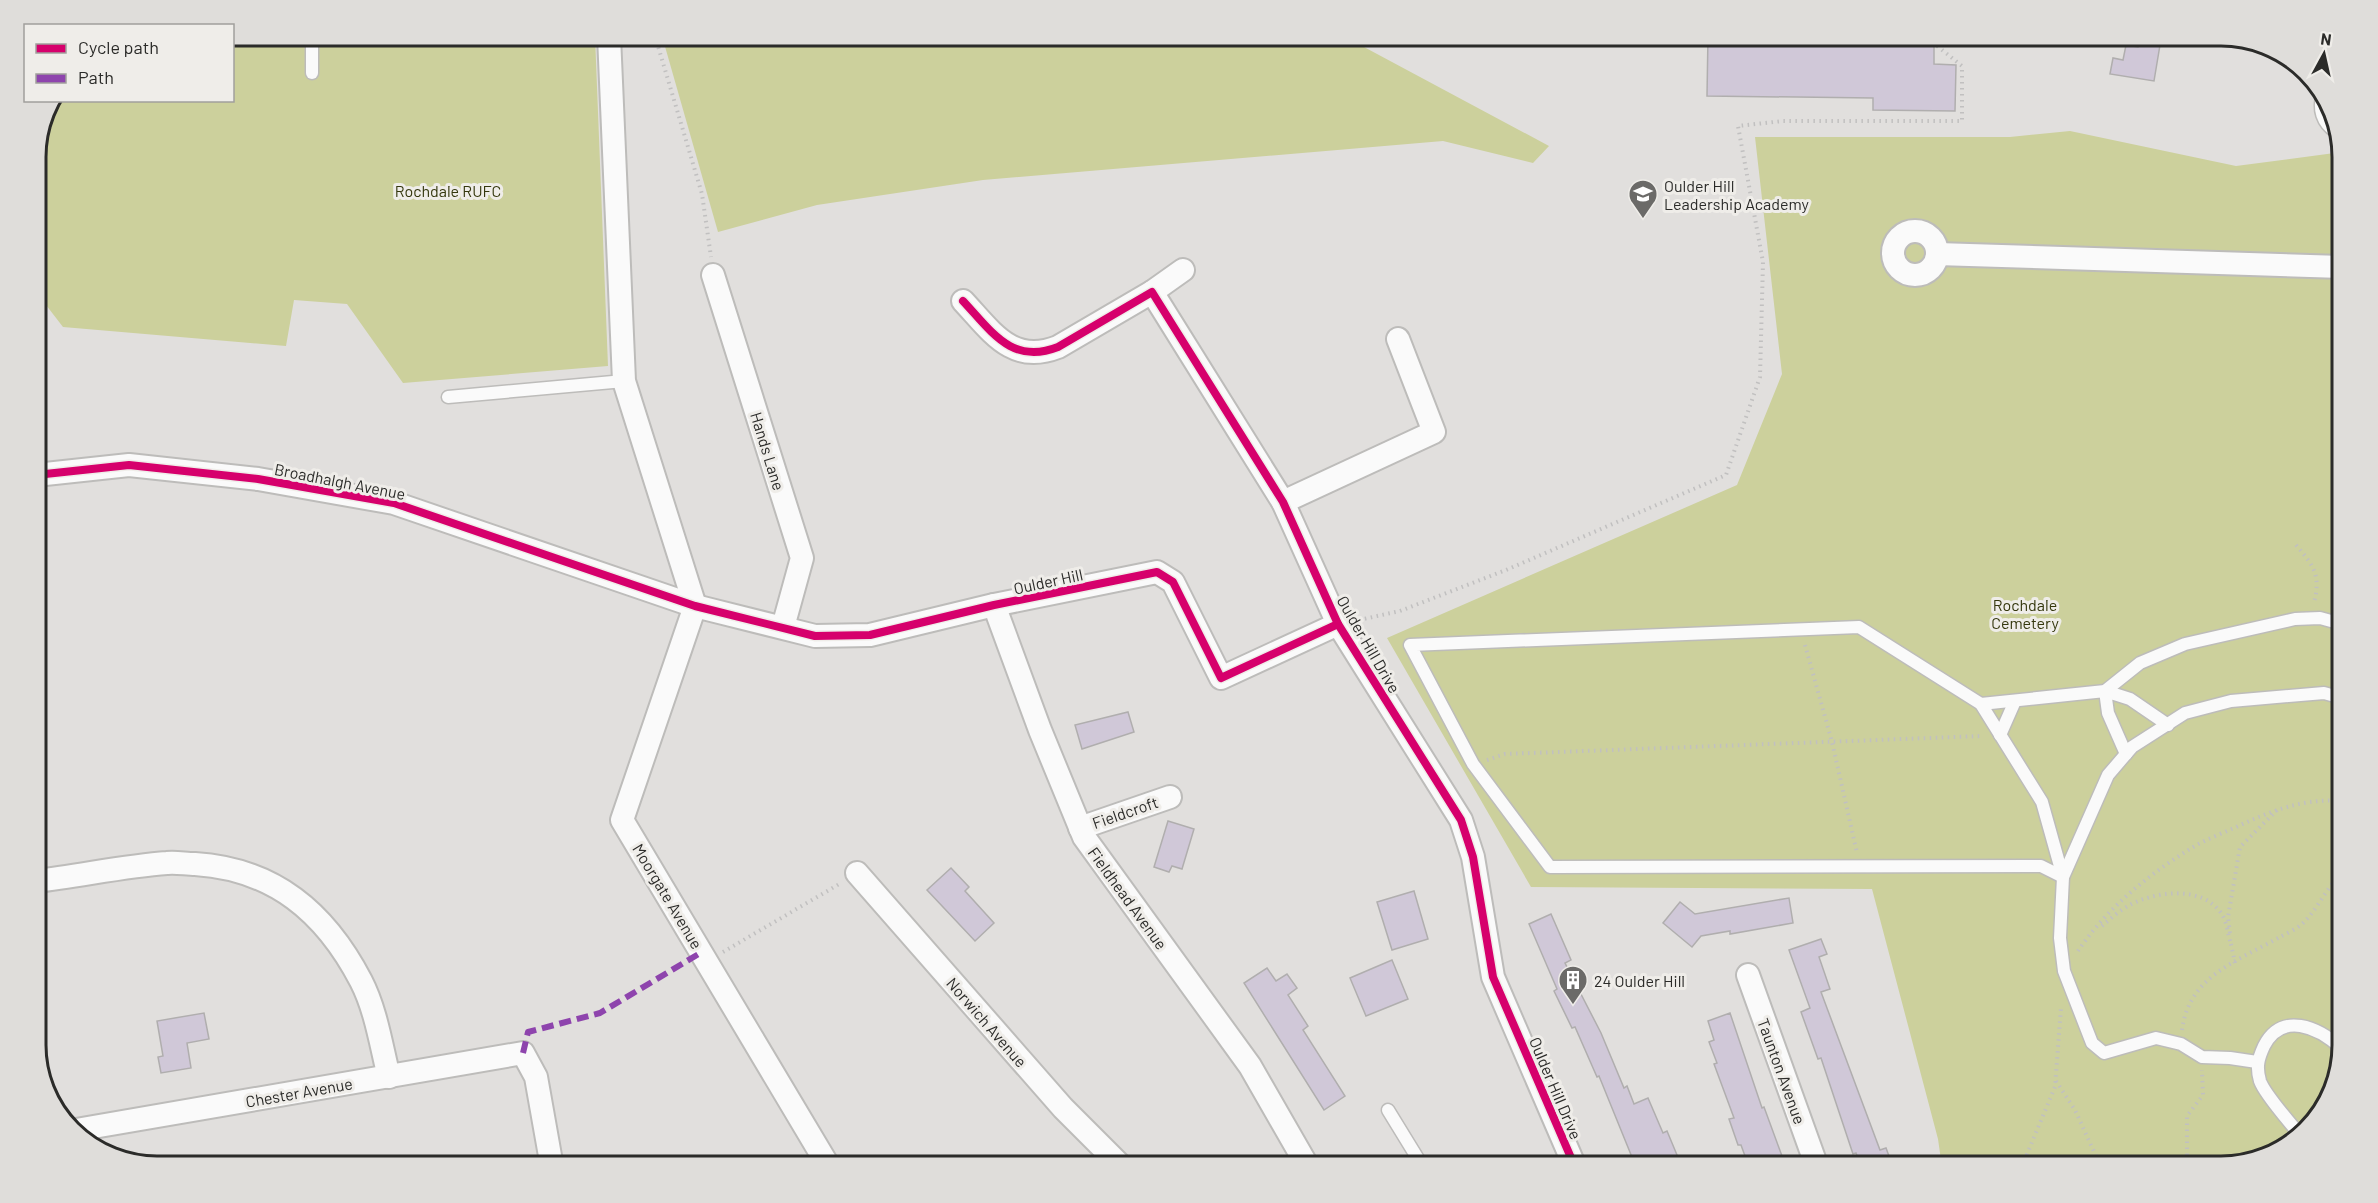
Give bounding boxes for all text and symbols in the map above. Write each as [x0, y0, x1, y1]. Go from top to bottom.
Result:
legend [24, 24, 234, 102]
north arrow [2294, 24, 2354, 84]
text: N [2320, 29, 2333, 49]
text: Cycle path [78, 36, 159, 58]
text: Path [78, 66, 114, 88]
place label: Oulder Hill Leadership Academy [1664, 176, 1810, 213]
school or university icon: Oulder Hill Leadership Academy [1627, 178, 1659, 220]
park label: Rochdale RUFC [395, 181, 501, 200]
street label: Hands Lane [747, 409, 789, 493]
street label: Broadhalgh Avenue [273, 459, 407, 503]
street label: Oulder Hill [1012, 564, 1084, 598]
street label: Oulder Hill Drive [1333, 592, 1405, 696]
park label: Rochdale Cemetery [1991, 595, 2059, 632]
street label: Fieldcroft [1090, 792, 1160, 832]
street label: Moorgate Avenue [629, 840, 707, 952]
street label: Fieldhead Avenue [1084, 843, 1172, 953]
building icon: 24 Oulder Hill [1557, 964, 1589, 1006]
place label: 24 Oulder Hill [1594, 971, 1685, 990]
street label: Norwich Avenue [943, 973, 1031, 1071]
street label: Taunton Avenue [1754, 1015, 1810, 1127]
street label: Oulder Hill Drive [1526, 1034, 1586, 1142]
street label: Chester Avenue [244, 1073, 354, 1111]

